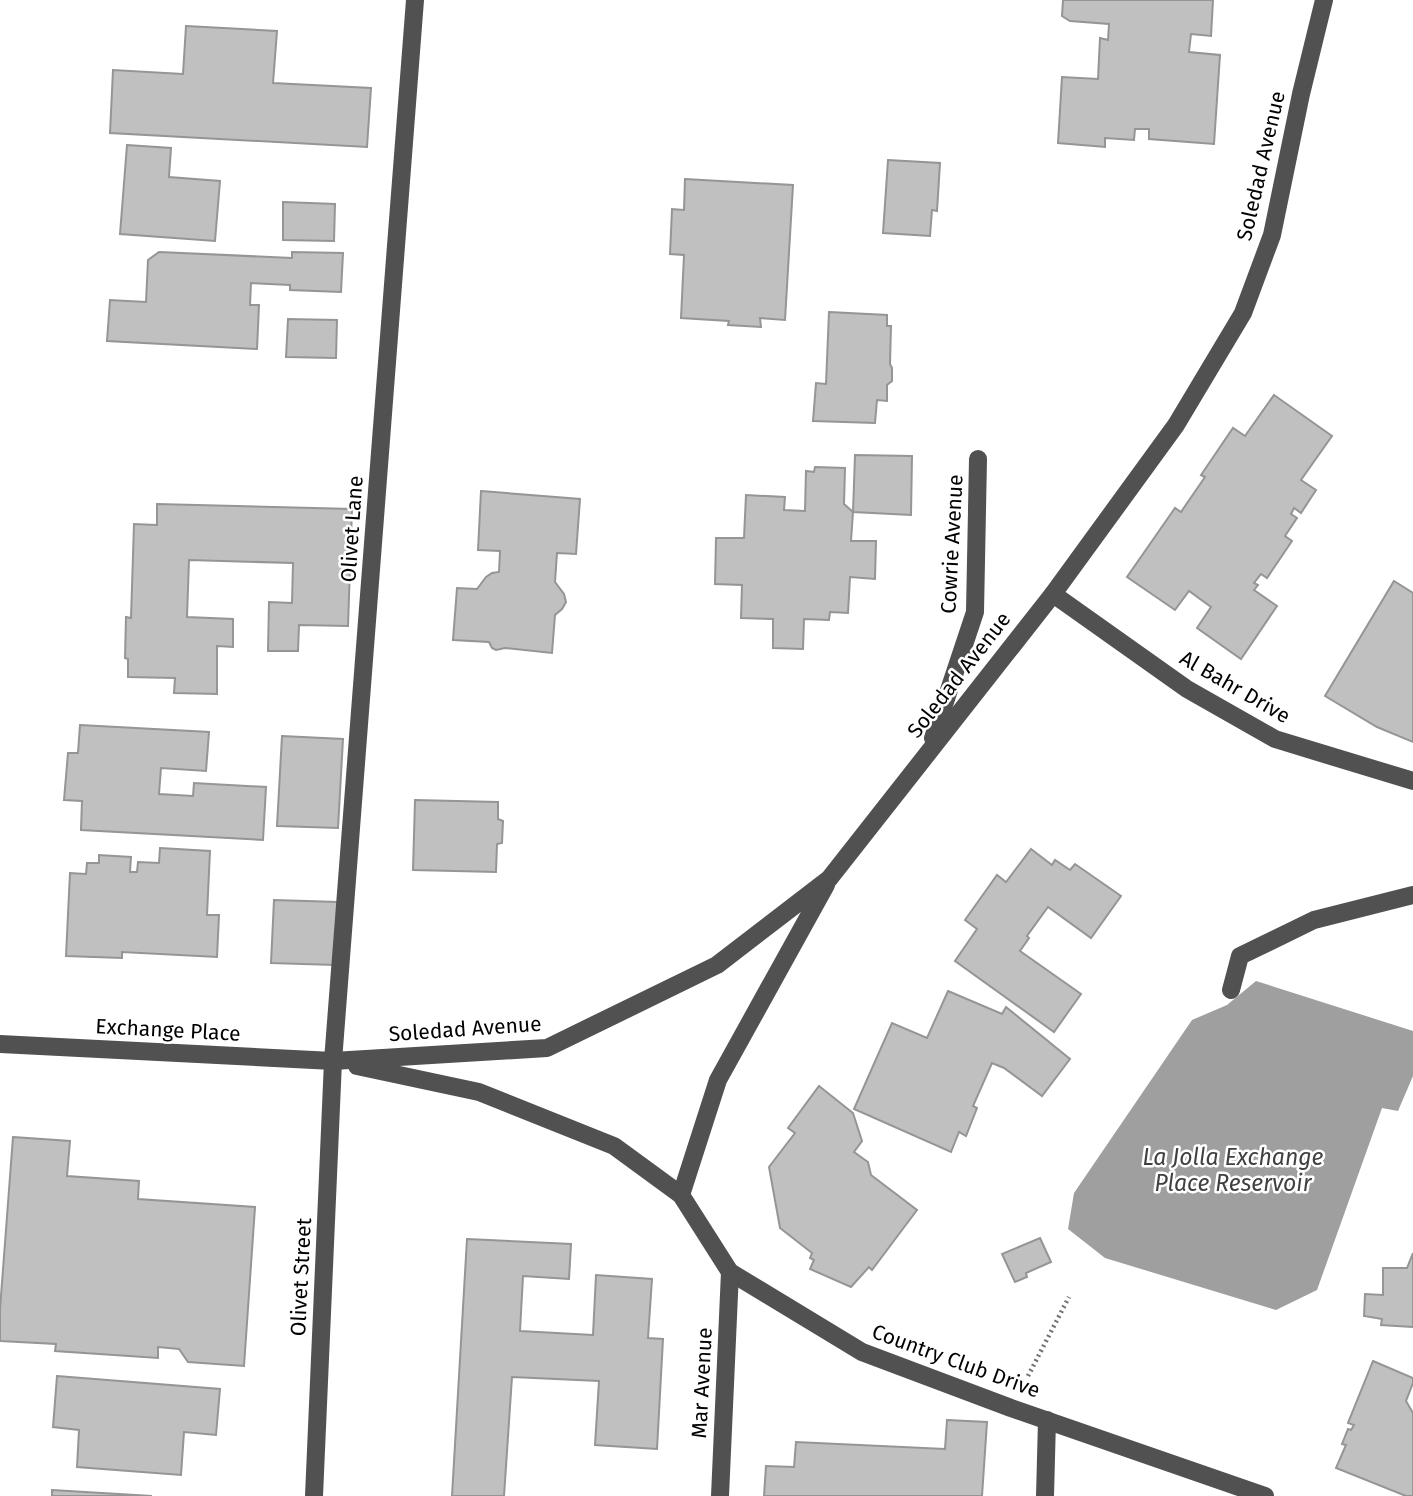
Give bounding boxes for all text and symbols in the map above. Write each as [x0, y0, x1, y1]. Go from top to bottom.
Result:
street label: Soledad Avenue [1231, 89, 1291, 243]
street label: Cowrie Avenue [935, 474, 969, 614]
street label: Olivet Lane [335, 475, 369, 583]
street label: Soledad Avenue [902, 607, 1016, 743]
street label: Al Bahr Drive [1175, 645, 1295, 729]
street label: Soledad Avenue [388, 1011, 542, 1047]
street label: Exchange Place [95, 1013, 241, 1047]
water label: La Jolla Exchange Place Reservoir [1143, 1143, 1324, 1197]
street label: Olivet Street [285, 1217, 317, 1337]
street label: Country Club Drive [868, 1319, 1044, 1403]
street label: Mar Avenue [686, 1327, 718, 1439]

